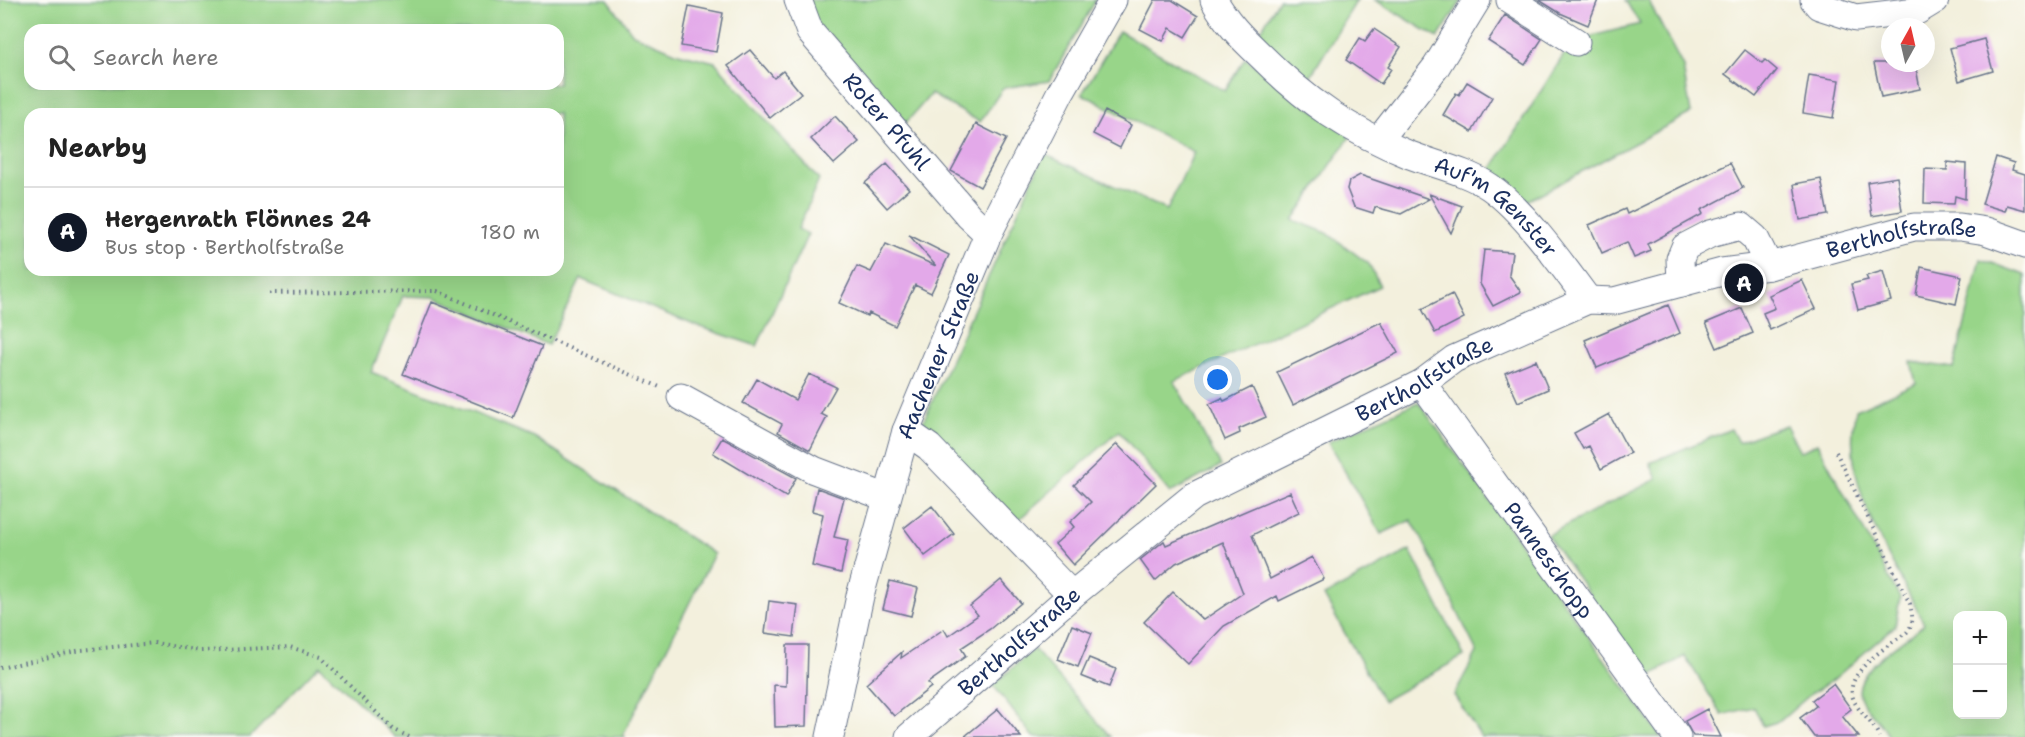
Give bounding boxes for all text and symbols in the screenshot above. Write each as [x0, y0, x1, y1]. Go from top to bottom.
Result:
north arrow [1881, 18, 1935, 72]
search box [24, 24, 564, 90]
icon: search [45, 41, 78, 74]
text: Search here [93, 43, 219, 72]
street label: Roter Pfuhl [836, 67, 937, 177]
text: Nearby [48, 130, 147, 165]
street label: Auf'm Genster [1430, 150, 1564, 263]
text: Hergenrath Flönnes 24 [105, 205, 371, 234]
street label: Bertholfstraße [1823, 212, 1979, 265]
text: A [60, 219, 75, 245]
text: 180 m [480, 219, 540, 245]
text: Bus stop · Bertholfstraße [105, 234, 345, 260]
pin: A [1724, 260, 1764, 306]
street label: Aachener Straße [890, 266, 986, 444]
street label: Bertholfstraße [1351, 330, 1498, 429]
your location [1203, 365, 1232, 394]
street label: Panneschopp [1497, 496, 1601, 624]
street label: Bertholfstraße [952, 580, 1087, 703]
map controls [1953, 611, 2007, 719]
button: + [1953, 611, 2007, 665]
button: − [1953, 665, 2007, 719]

